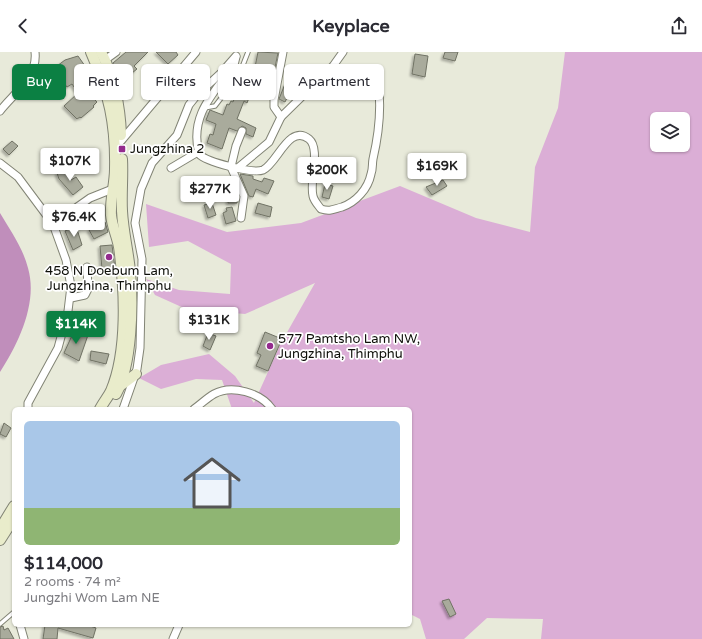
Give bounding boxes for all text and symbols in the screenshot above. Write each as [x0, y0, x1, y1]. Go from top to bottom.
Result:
icon: back [12, 15, 34, 37]
text: Keyplace [312, 15, 390, 37]
icon: share [668, 15, 690, 37]
chip: Buy [12, 64, 66, 100]
chip: Rent [74, 64, 133, 100]
chip: Filters [141, 64, 210, 100]
chip: New [218, 64, 276, 100]
chip: Apartment [284, 64, 384, 100]
map controls [650, 112, 690, 152]
button: layers [650, 112, 690, 152]
place label: Jungzhina 2 [130, 141, 205, 157]
marker: Jungzhina 2 [117, 144, 127, 154]
pin: $107K [42, 148, 98, 182]
text: $107K [49, 153, 91, 169]
pin: $169K [409, 153, 465, 187]
pin: $200K [299, 157, 355, 191]
text: $169K [416, 158, 458, 174]
text: $200K [306, 162, 348, 178]
pin: $277K [182, 176, 238, 210]
text: $277K [189, 181, 231, 197]
pin: $76.4K [41, 204, 107, 238]
text: $76.4K [52, 209, 96, 225]
marker: 458 N Doebum Lam, Jungzhina, Thimphu [104, 252, 114, 262]
place label: 458 N Doebum Lam, Jungzhina, Thimphu [45, 263, 173, 294]
pin: $131K [181, 307, 237, 341]
pin: $114K [48, 311, 104, 345]
text: $131K [188, 312, 230, 328]
text: $114K [55, 316, 97, 332]
place label: 577 Pamtsho Lam NW, Jungzhina, Thimphu [278, 331, 420, 362]
marker: 577 Pamtsho Lam NW, Jungzhina, Thimphu [265, 341, 275, 351]
icon: home [176, 447, 248, 519]
text: $114,000 [24, 553, 103, 574]
text: 2 rooms · 74 m² [24, 574, 121, 590]
text: Jungzhi Wom Lam NE [24, 590, 160, 606]

